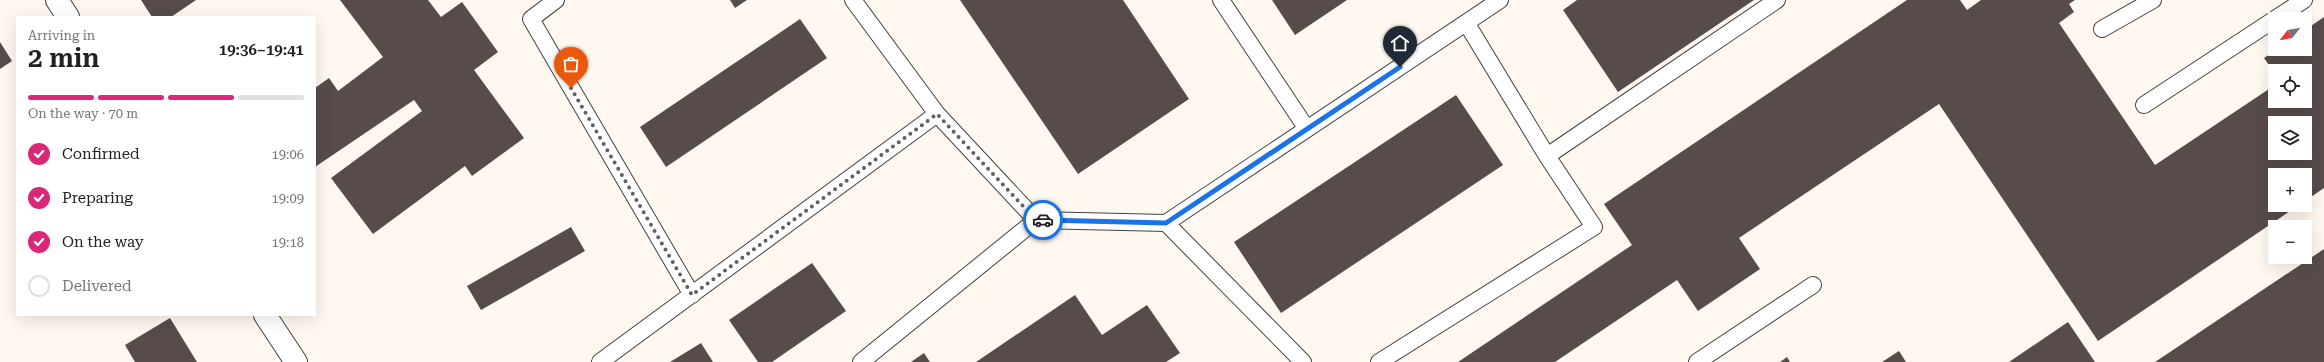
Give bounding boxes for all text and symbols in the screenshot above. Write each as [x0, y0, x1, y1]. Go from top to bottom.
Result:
north arrow [2268, 12, 2312, 56]
map controls [2268, 12, 2312, 264]
pin [1383, 26, 1417, 67]
text: Arriving in [28, 28, 95, 43]
icon: home [1389, 32, 1411, 54]
text: 19:36–19:41 [219, 41, 304, 59]
text: 2 min [28, 43, 100, 73]
pin [554, 47, 588, 88]
icon: bag [560, 53, 582, 75]
button: locate [2268, 64, 2312, 108]
text: On the way · 70 m [28, 106, 138, 121]
button: layers [2268, 116, 2312, 160]
icon: check [28, 143, 50, 165]
text: Confirmed [62, 145, 140, 163]
text: 19:06 [272, 147, 304, 162]
button: + [2268, 168, 2312, 212]
icon: check [28, 187, 50, 209]
text: Preparing [62, 189, 133, 207]
text: 19:09 [272, 191, 304, 206]
courier [1023, 200, 1063, 240]
icon: car [1032, 209, 1054, 231]
button: − [2268, 220, 2312, 264]
icon: check [28, 231, 50, 253]
text: On the way [62, 233, 144, 251]
text: 19:18 [272, 235, 304, 250]
text: Delivered [62, 277, 132, 295]

